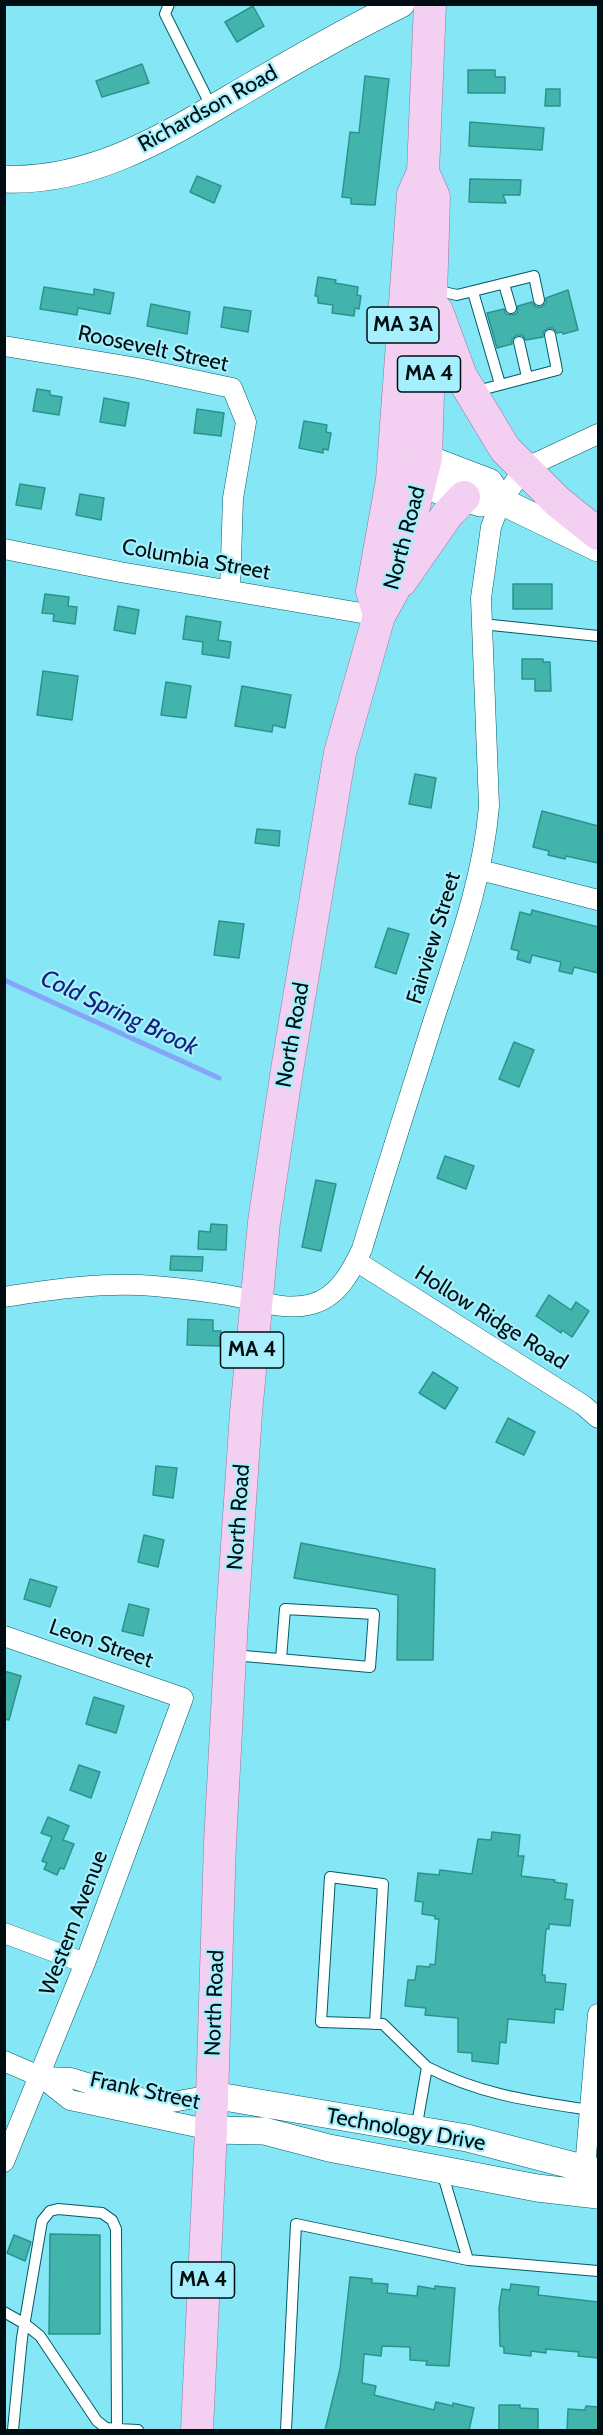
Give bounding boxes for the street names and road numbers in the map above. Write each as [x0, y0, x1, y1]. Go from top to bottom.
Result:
street label: Richardson Road [134, 60, 282, 158]
road number: MA 3A [367, 307, 439, 343]
street label: Roosevelt Street [75, 320, 231, 378]
road number: MA 4 [398, 356, 460, 392]
street label: North Road [379, 483, 431, 593]
street label: Columbia Street [120, 534, 272, 586]
street label: Fairview Street [401, 869, 467, 1007]
street label: North Road [271, 980, 315, 1090]
street label: Hollow Ridge Road [410, 1260, 572, 1376]
road number: MA 4 [220, 1332, 284, 1368]
street label: North Road [222, 1463, 256, 1571]
street label: Leon Street [46, 1614, 156, 1674]
street label: Western Avenue [34, 1847, 114, 1999]
street label: North Road [200, 1949, 230, 2057]
street label: Frank Street [88, 2066, 202, 2116]
street label: Technology Drive [324, 2103, 488, 2157]
road number: MA 4 [172, 2262, 234, 2298]

